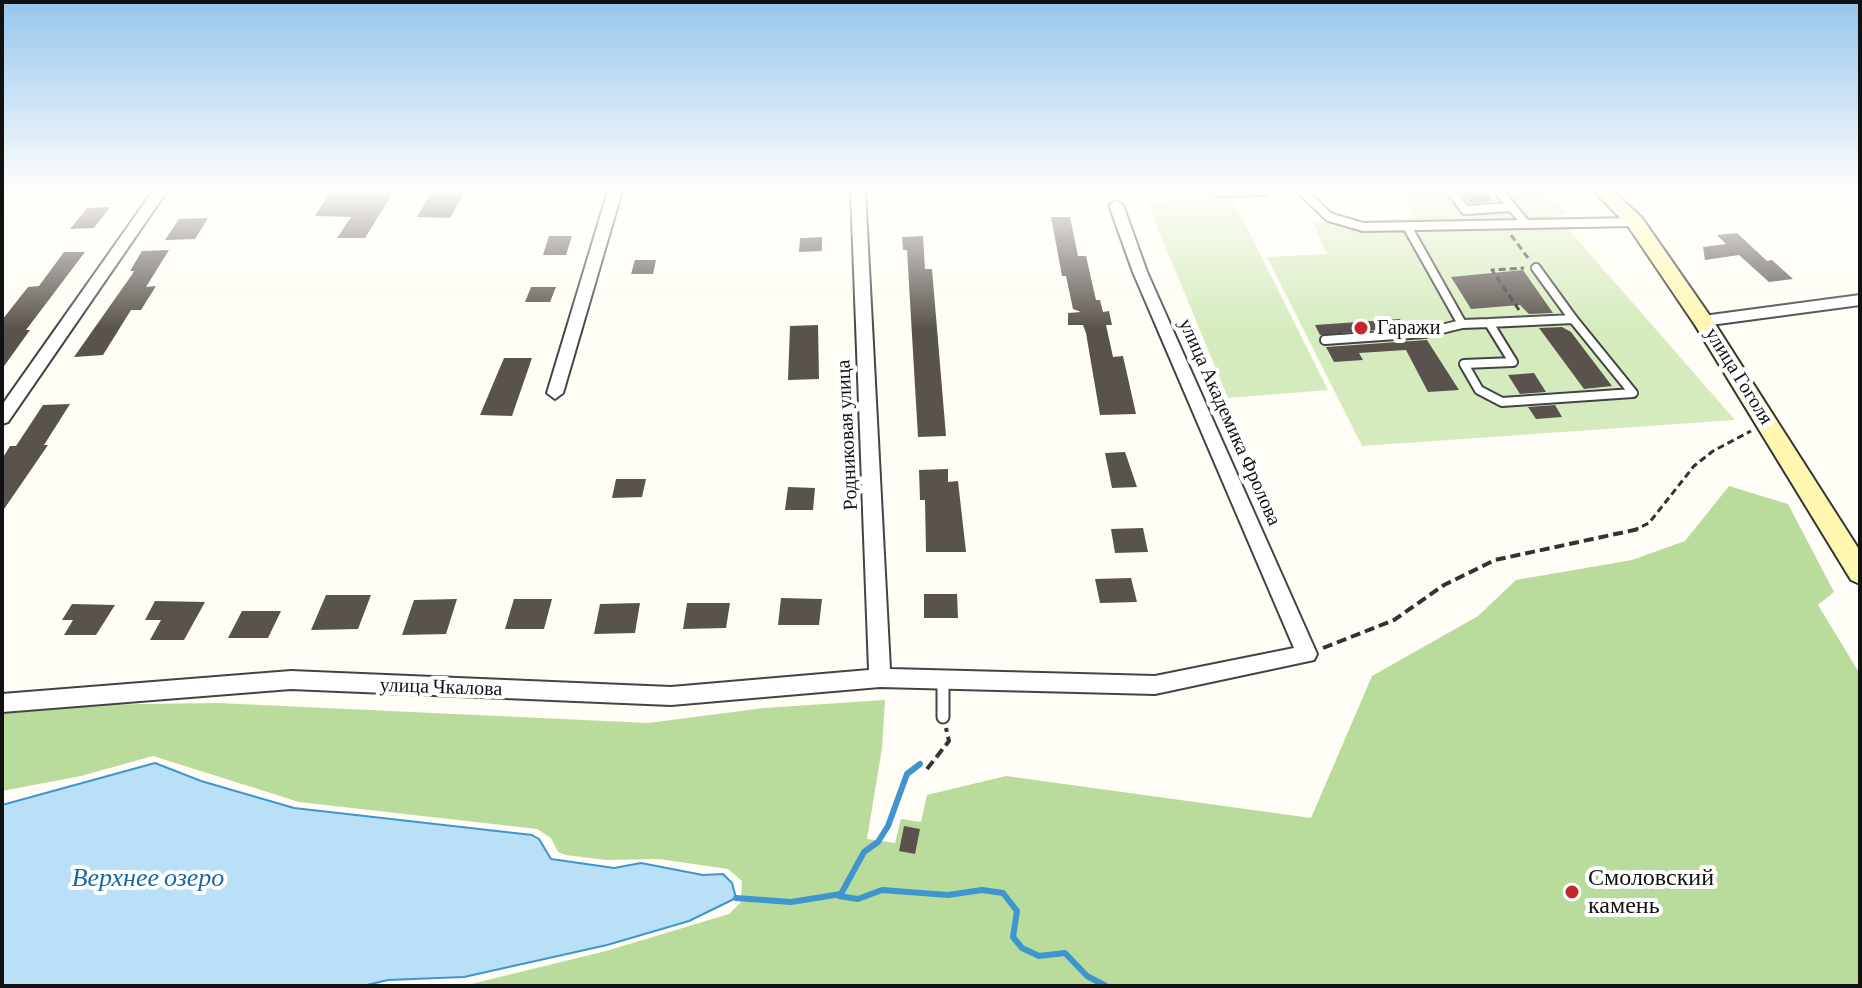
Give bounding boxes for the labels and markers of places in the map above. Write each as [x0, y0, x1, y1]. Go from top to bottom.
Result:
place label: Гаражи [1377, 316, 1440, 340]
marker: Гаражи [1352, 319, 1370, 337]
place label: Смоловский камень [1588, 864, 1714, 920]
marker: Смоловский камень [1563, 883, 1581, 901]

